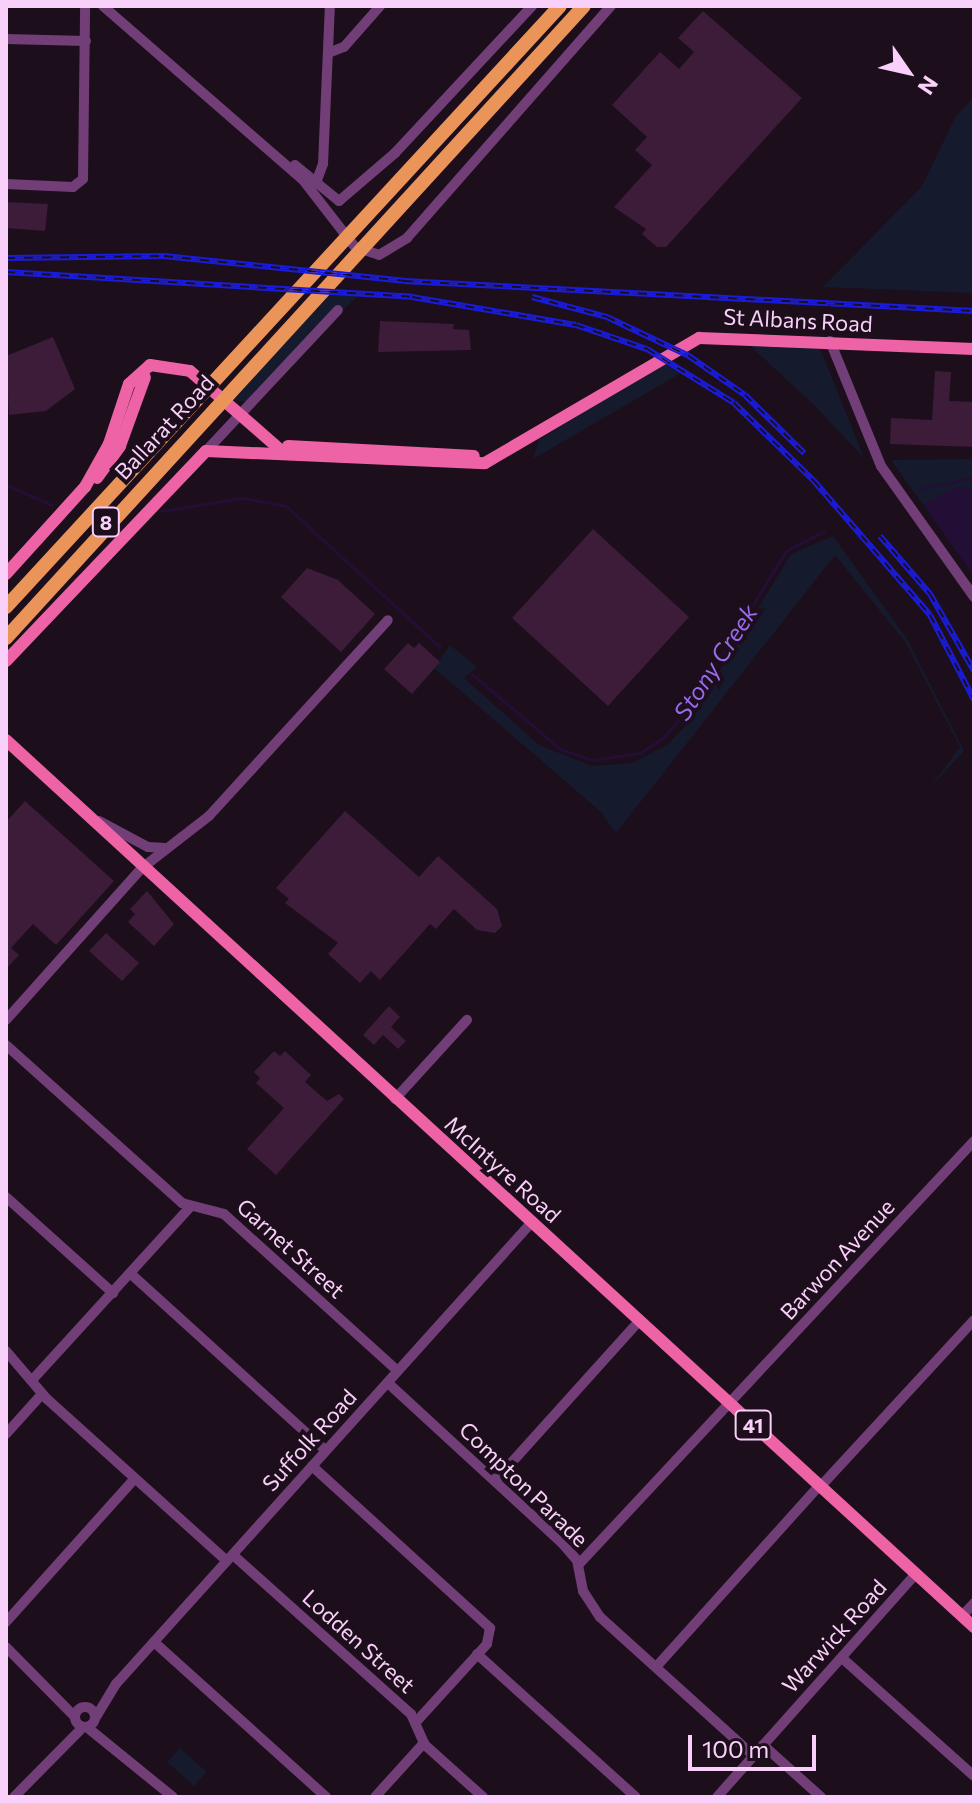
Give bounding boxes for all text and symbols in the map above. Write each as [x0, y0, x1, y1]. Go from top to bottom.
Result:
north arrow [868, 32, 948, 112]
text: N [913, 71, 944, 100]
street label: St Albans Road [723, 303, 873, 337]
street label: Ballarat Road [109, 369, 219, 485]
road number: 8 [90, 506, 122, 538]
water label: Stony Creek [667, 599, 763, 725]
street label: McIntyre Road [440, 1110, 566, 1228]
street label: Garnet Street [232, 1193, 350, 1303]
street label: Barwon Avenue [774, 1193, 900, 1325]
street label: Suffolk Road [256, 1384, 362, 1496]
road number: 41 [733, 1409, 773, 1441]
street label: Compton Parade [454, 1416, 594, 1552]
street label: Warwick Road [776, 1574, 892, 1698]
street label: Lodden Street [297, 1584, 421, 1698]
scale bar [692, 1719, 820, 1769]
text: 100 m [702, 1734, 769, 1763]

